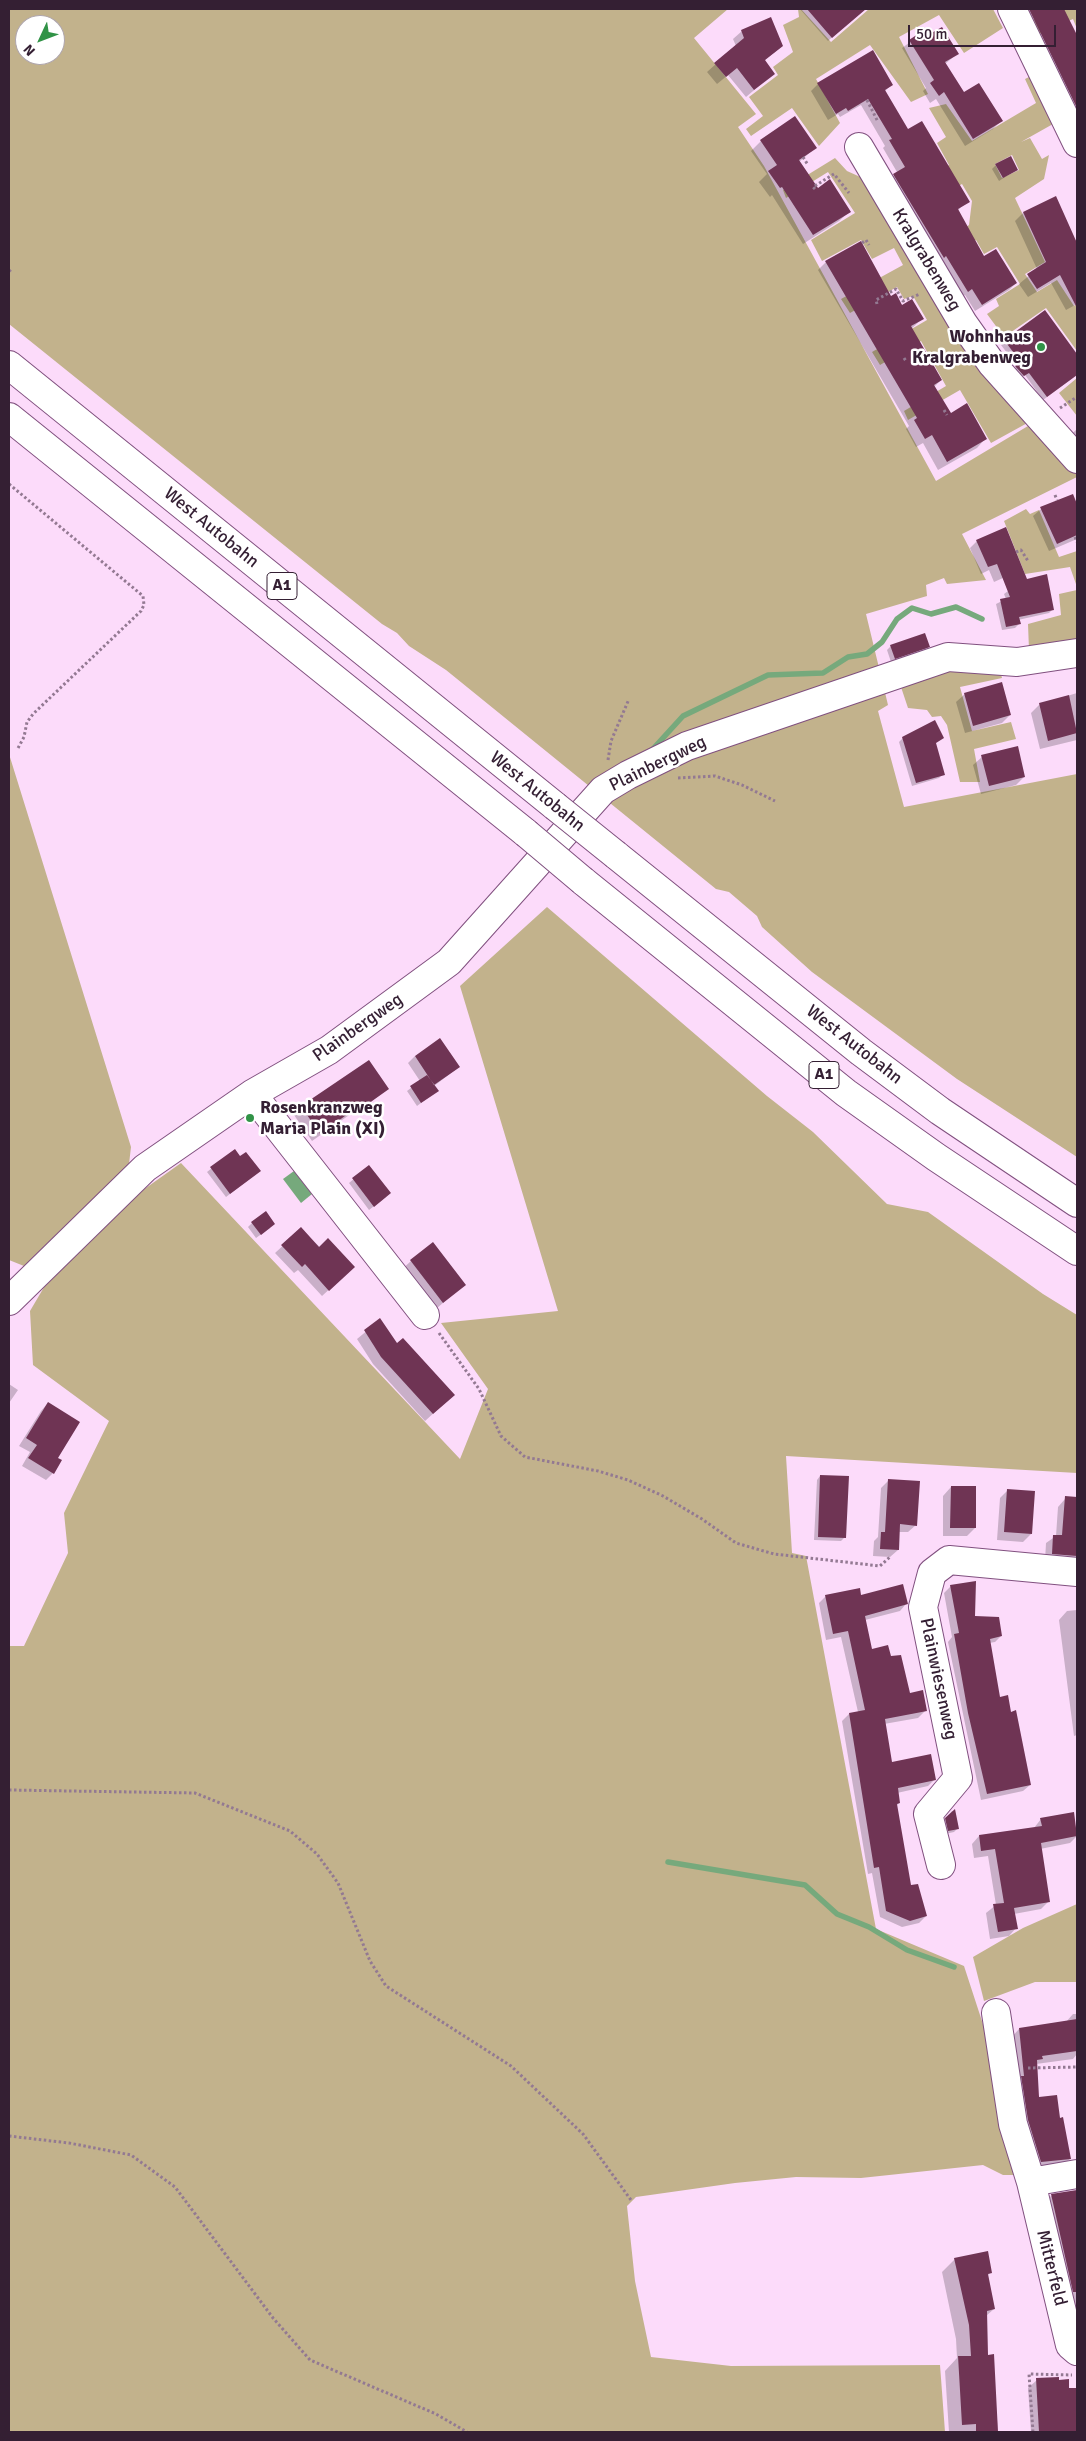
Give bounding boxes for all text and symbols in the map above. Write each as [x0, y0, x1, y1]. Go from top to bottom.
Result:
north arrow [15, 15, 65, 65]
scale bar [911, 15, 1058, 47]
text: 50 m [916, 25, 947, 43]
text: N [20, 41, 39, 59]
street label: Kralgrabenweg [887, 205, 965, 315]
place label: Wohnhaus Kralgrabenweg [912, 326, 1031, 368]
marker: Wohnhaus Kralgrabenweg [1035, 341, 1047, 353]
street label: West Autobahn [159, 483, 263, 573]
road number: A1 [267, 572, 297, 600]
street label: Plainbergweg [606, 731, 710, 797]
street label: West Autobahn [485, 747, 589, 837]
street label: Plainbergweg [309, 989, 407, 1067]
street label: West Autobahn [802, 1001, 906, 1089]
road number: A1 [809, 1062, 839, 1088]
place label: Rosenkranzweg Maria Plain (XI) [260, 1097, 385, 1140]
marker: Rosenkranzweg Maria Plain (XI) [244, 1112, 256, 1124]
street label: Plainwiesenweg [915, 1616, 961, 1742]
street label: Mitterfeld [1031, 2228, 1071, 2308]

